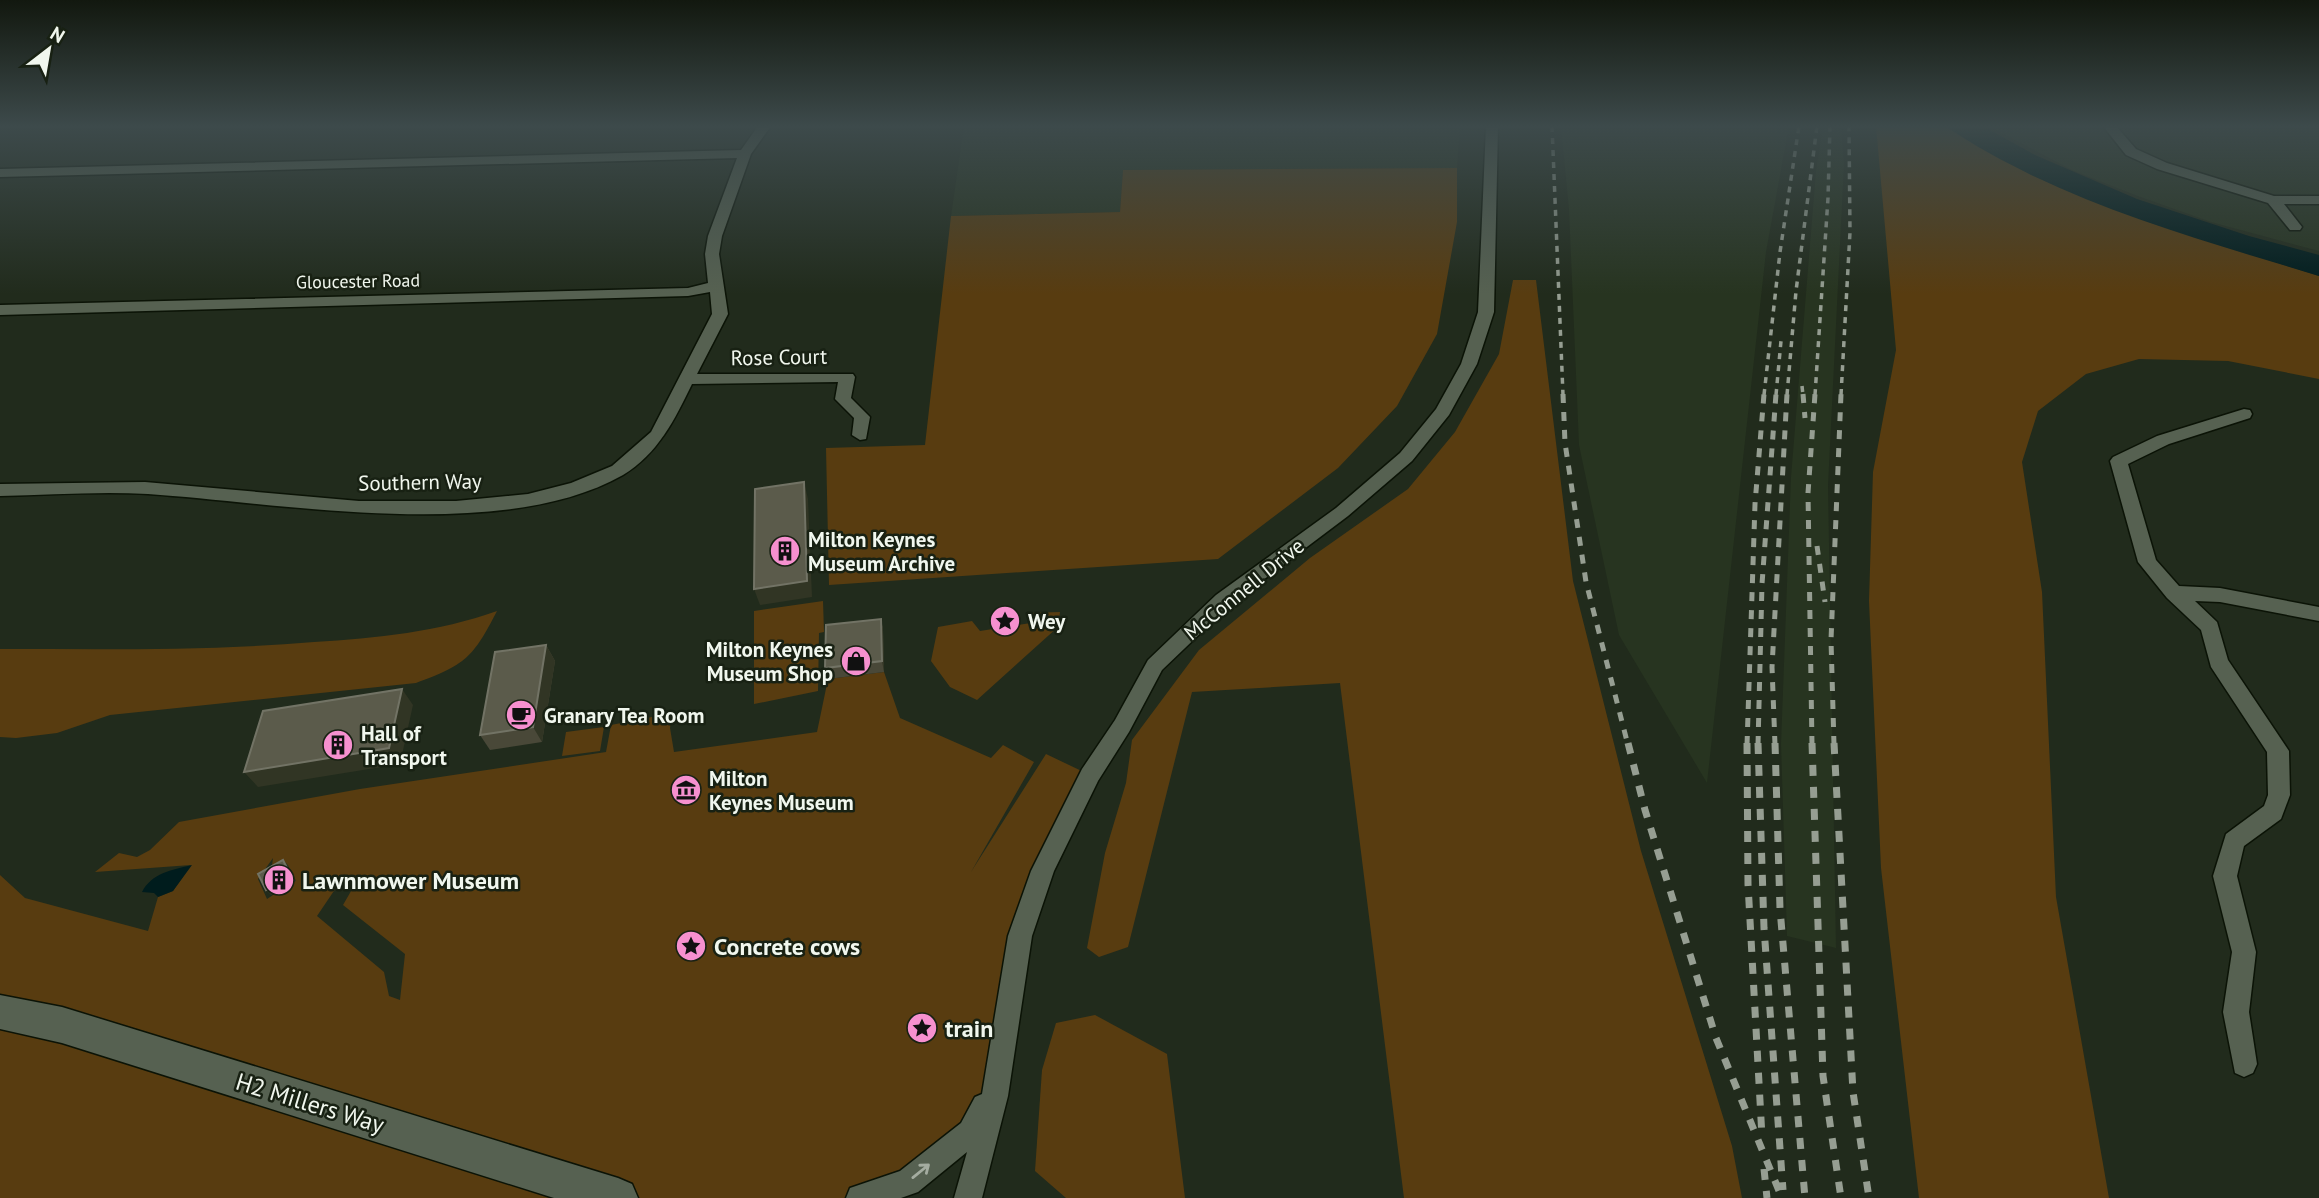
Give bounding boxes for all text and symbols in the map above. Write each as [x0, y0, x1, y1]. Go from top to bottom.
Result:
north arrow [14, 14, 84, 84]
text: N [46, 21, 69, 48]
street label: Gloucester Road [296, 268, 420, 294]
street label: Rose Court [730, 343, 828, 371]
street label: Southern Way [358, 467, 482, 497]
place label: Milton Keynes Museum Archive [808, 526, 955, 577]
street label: McConnell Drive [1178, 532, 1310, 646]
building icon: Milton Keynes Museum Archive [768, 534, 802, 568]
place icon: Wey [988, 604, 1022, 638]
place label: Wey [1028, 608, 1066, 635]
place label: Milton Keynes Museum Shop [706, 636, 833, 687]
shop icon: Milton Keynes Museum Shop [839, 644, 873, 678]
cafe icon: Granary Tea Room [504, 698, 538, 732]
place label: Granary Tea Room [544, 702, 704, 729]
place label: Hall of Transport [361, 720, 447, 771]
building icon: Hall of Transport [321, 728, 355, 762]
place label: Milton Keynes Museum [709, 765, 854, 816]
museum icon: Milton Keynes Museum [669, 773, 703, 807]
building icon: Lawnmower Museum [262, 863, 296, 897]
place label: Lawnmower Museum [302, 865, 519, 896]
place icon: Concrete cows [674, 929, 708, 963]
place label: Concrete cows [714, 931, 860, 962]
place icon: train [905, 1011, 939, 1045]
place label: train [945, 1013, 993, 1044]
street label: H2 Millers Way [232, 1066, 388, 1140]
one-way arrow [912, 1163, 930, 1179]

